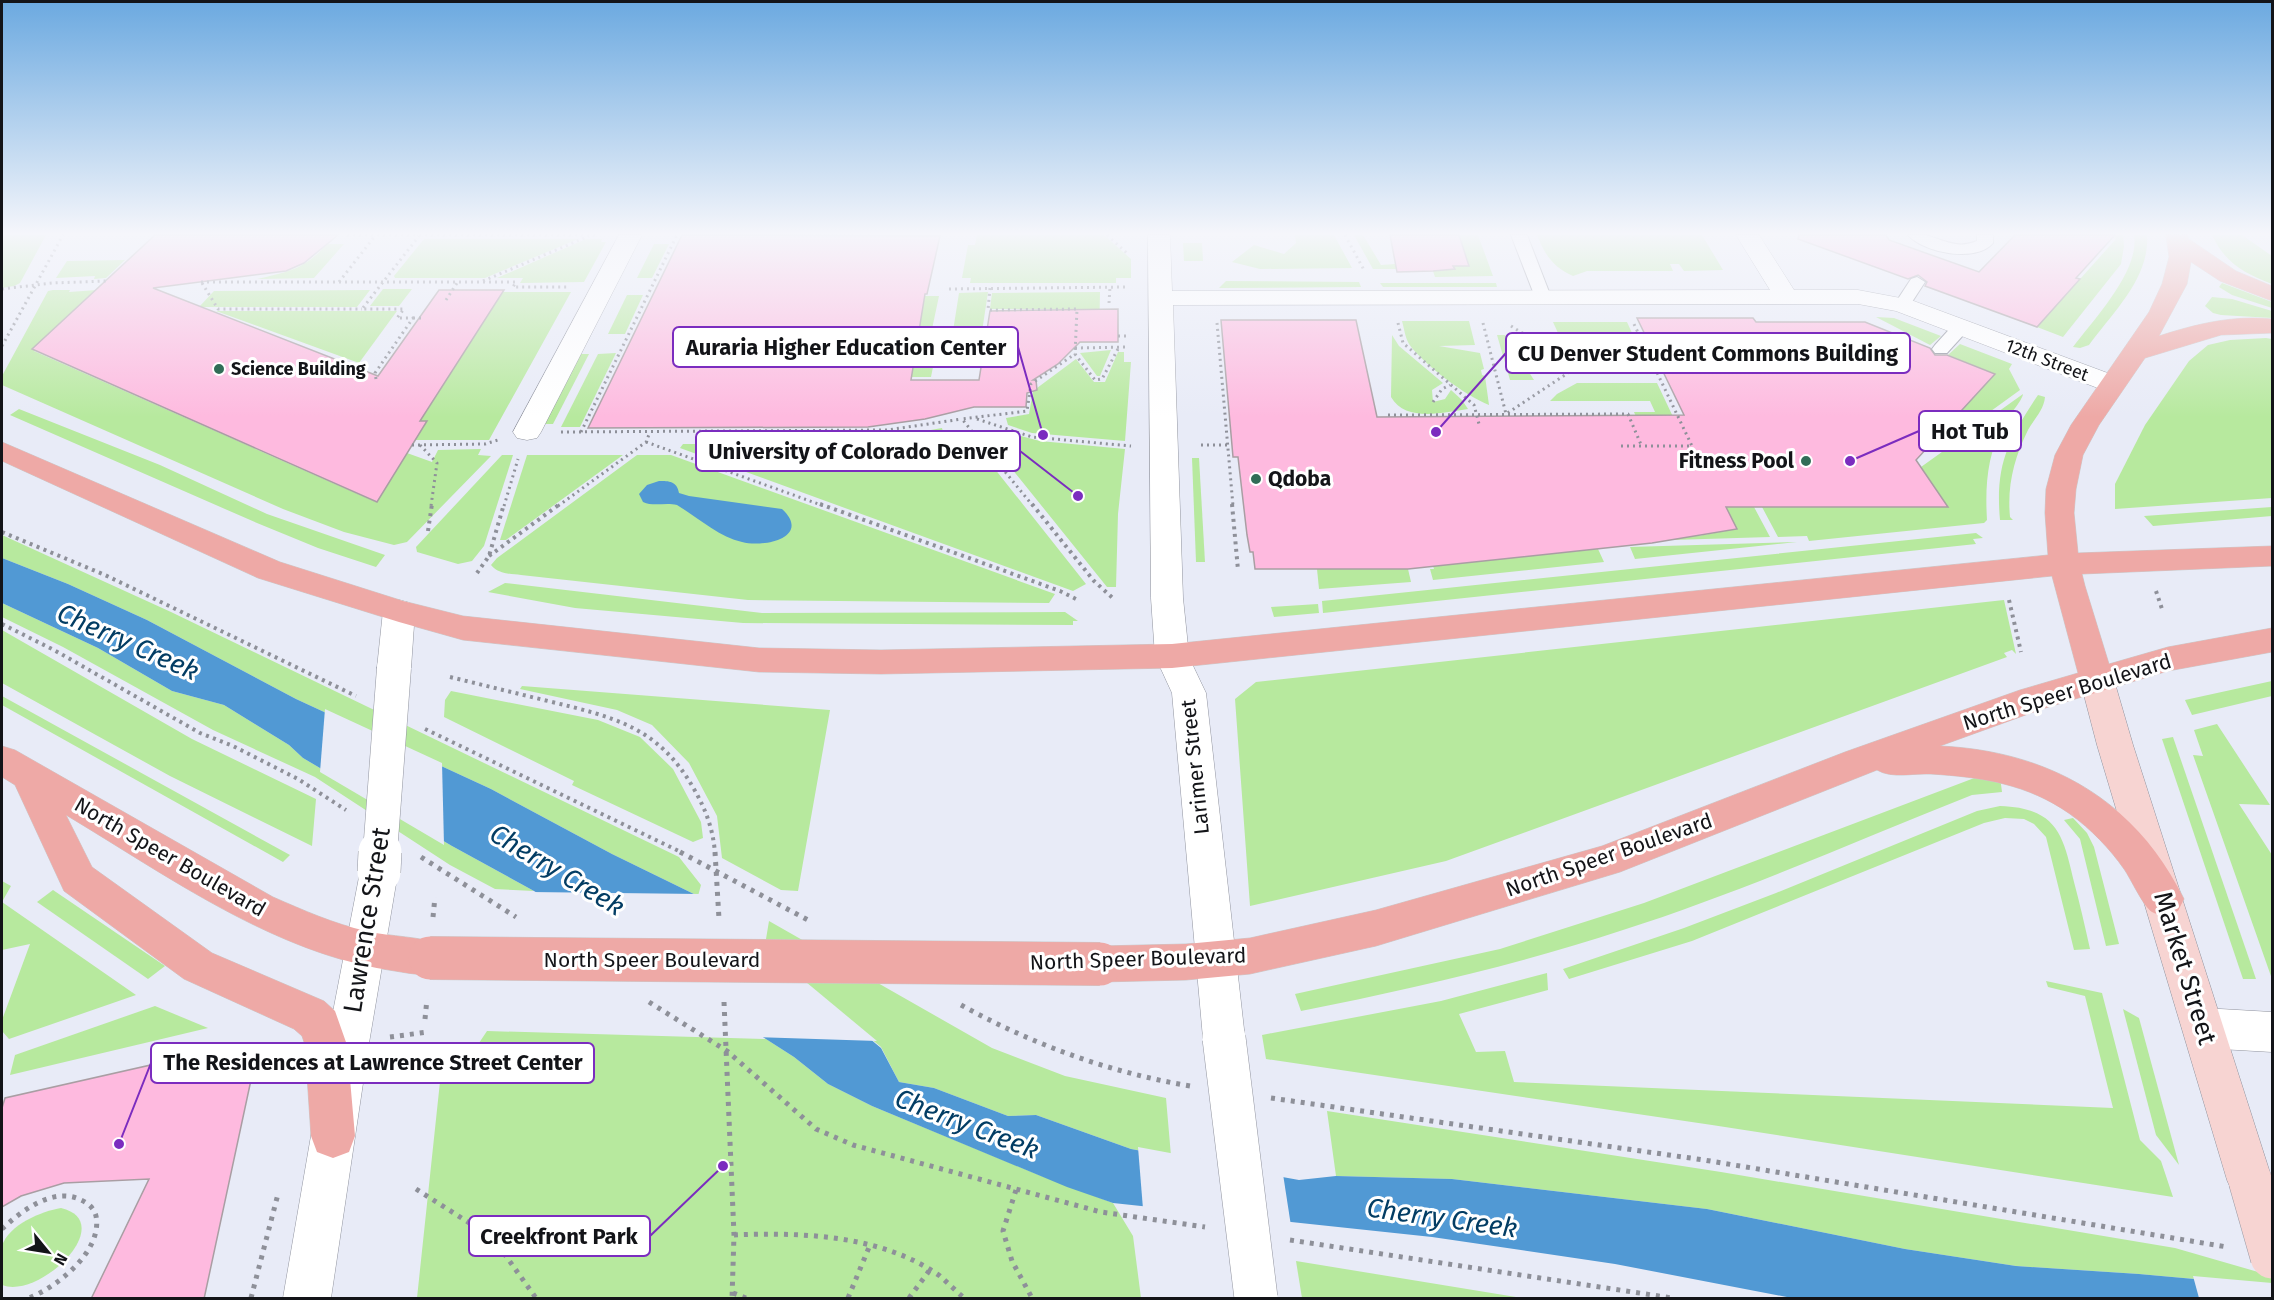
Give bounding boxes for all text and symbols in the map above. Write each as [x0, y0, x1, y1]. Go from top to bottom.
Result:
callout: Auraria Higher Education Center [673, 327, 1018, 367]
callout: CU Denver Student Commons Building [1506, 333, 1910, 373]
text: Auraria Higher Education Center [685, 334, 1007, 361]
street label: 12th Street [2002, 334, 2092, 386]
text: CU Denver Student Commons Building [1518, 340, 1899, 367]
place label: Science Building [231, 358, 366, 380]
marker: Science Building [212, 362, 226, 376]
callout: Hot Tub [1919, 411, 2021, 451]
text: Hot Tub [1931, 418, 2009, 445]
callout: University of Colorado Denver [696, 431, 1020, 471]
text: University of Colorado Denver [708, 438, 1008, 465]
place label: Fitness Pool [1679, 448, 1795, 474]
marker: Fitness Pool [1799, 454, 1813, 468]
place label: Qdoba [1268, 466, 1331, 492]
marker: Qdoba [1249, 472, 1263, 486]
water label: Cherry Creek [52, 597, 204, 687]
street label: North Speer Boulevard [1960, 648, 2174, 736]
street label: Larimer Street [1175, 698, 1215, 836]
street label: North Speer Boulevard [70, 792, 270, 922]
street label: North Speer Boulevard [1502, 807, 1716, 903]
water label: Cherry Creek [484, 817, 630, 923]
street label: Lawrence Street [337, 824, 397, 1015]
street label: Market Street [2147, 888, 2223, 1049]
street label: North Speer Boulevard [1029, 942, 1247, 976]
street label: North Speer Boulevard [544, 947, 760, 973]
callout: The Residences at Lawrence Street Center [151, 1043, 594, 1083]
text: The Residences at Lawrence Street Center [163, 1049, 583, 1076]
water label: Cherry Creek [890, 1082, 1044, 1166]
water label: Cherry Creek [1365, 1192, 1519, 1244]
callout: Creekfront Park [469, 1216, 650, 1256]
north arrow [18, 1222, 78, 1282]
text: Creekfront Park [480, 1223, 639, 1250]
text: N [50, 1250, 71, 1269]

